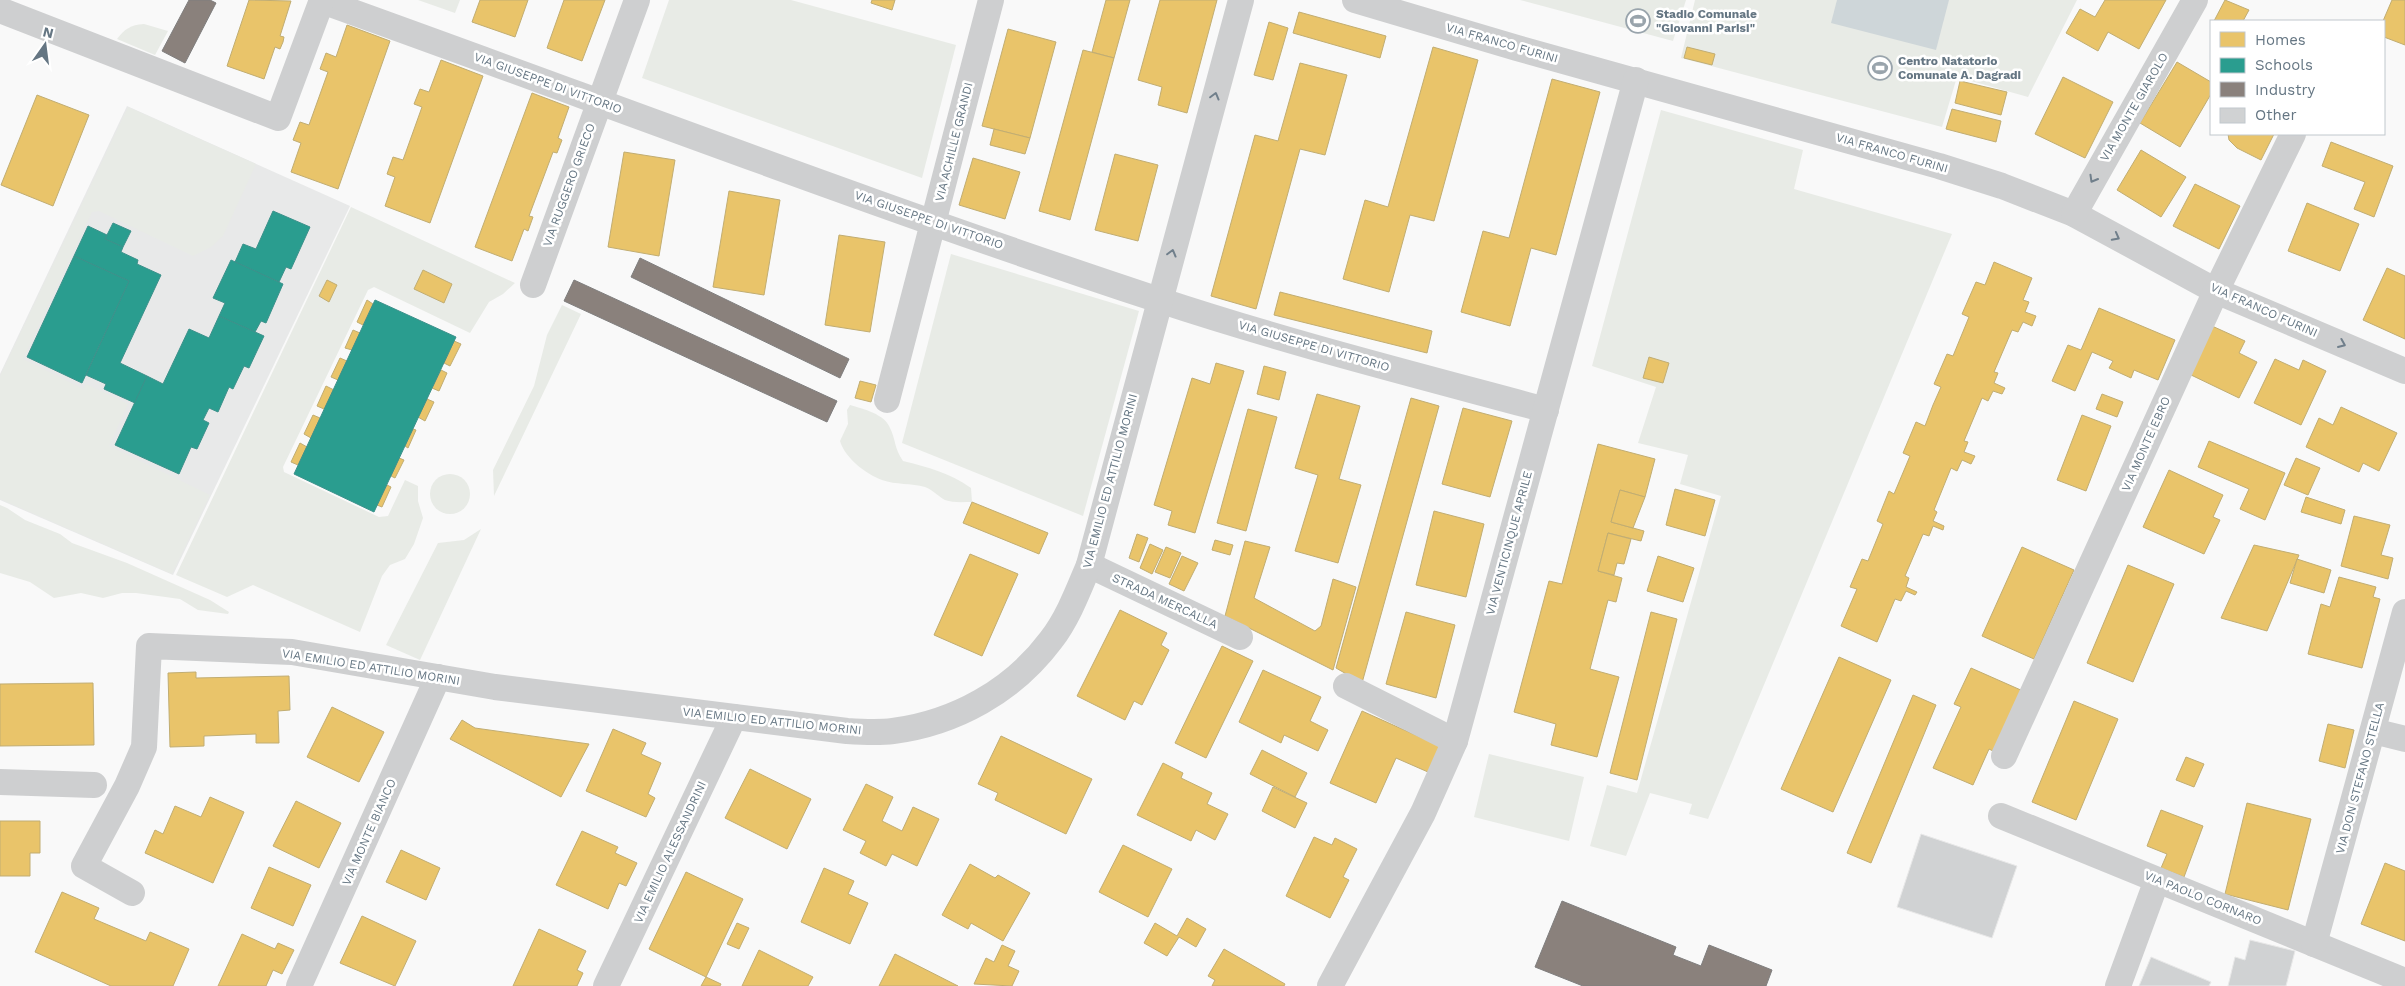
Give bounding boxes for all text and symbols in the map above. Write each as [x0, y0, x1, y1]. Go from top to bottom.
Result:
place label: Stadio Comunale "Giovanni Parisi" [1656, 7, 1757, 35]
sports icon: Stadio Comunale "Giovanni Parisi" [1625, 8, 1651, 34]
north arrow [20, 20, 70, 70]
street label: VIA FRANCO FURINI [1444, 20, 1560, 66]
legend [2210, 20, 2385, 135]
text: N [41, 23, 55, 41]
text: Homes [2255, 31, 2306, 49]
street label: VIA GIUSEPPE DI VITTORIO [472, 50, 624, 116]
street label: VIA MONTE GIAROLO [2097, 50, 2171, 164]
place label: Centro Natatorio Comunale A. Dagradi [1898, 54, 2021, 82]
sports icon: Centro Natatorio Comunale A. Dagradi [1867, 55, 1893, 81]
text: Schools [2255, 56, 2313, 74]
street label: VIA ACHILLE GRANDI [932, 81, 976, 203]
text: Industry [2255, 81, 2316, 99]
one-way arrow [1209, 92, 1220, 101]
text: Other [2255, 106, 2297, 124]
street label: VIA RUGGERO GRIECO [540, 121, 598, 249]
street label: VIA FRANCO FURINI [1834, 130, 1950, 176]
one-way arrow [2089, 174, 2099, 183]
street label: VIA GIUSEPPE DI VITTORIO [853, 188, 1005, 252]
one-way arrow [2111, 231, 2120, 241]
one-way arrow [1166, 248, 1177, 257]
street label: VIA FRANCO FURINI [2208, 280, 2320, 340]
street label: VIA GIUSEPPE DI VITTORIO [1237, 318, 1391, 374]
one-way arrow [2337, 338, 2346, 349]
street label: VIA EMILIO ED ATTILIO MORINI [1080, 392, 1140, 570]
street label: VIA MONTE EBRO [2119, 394, 2173, 494]
street label: VIA VENTICINQUE APRILE [1483, 469, 1535, 617]
street label: STRADA MERCALLA [1110, 570, 1220, 632]
street label: VIA EMILIO ED ATTILIO MORINI [281, 646, 461, 688]
street label: VIA DON STEFANO STELLA [2333, 701, 2387, 855]
street label: VIA EMILIO ED ATTILIO MORINI [682, 705, 862, 737]
street label: VIA MONTE BIANCO [339, 777, 399, 887]
street label: VIA EMILIO ALESSANDRINI [631, 779, 709, 925]
street label: VIA PAOLO CORNARO [2142, 868, 2264, 928]

